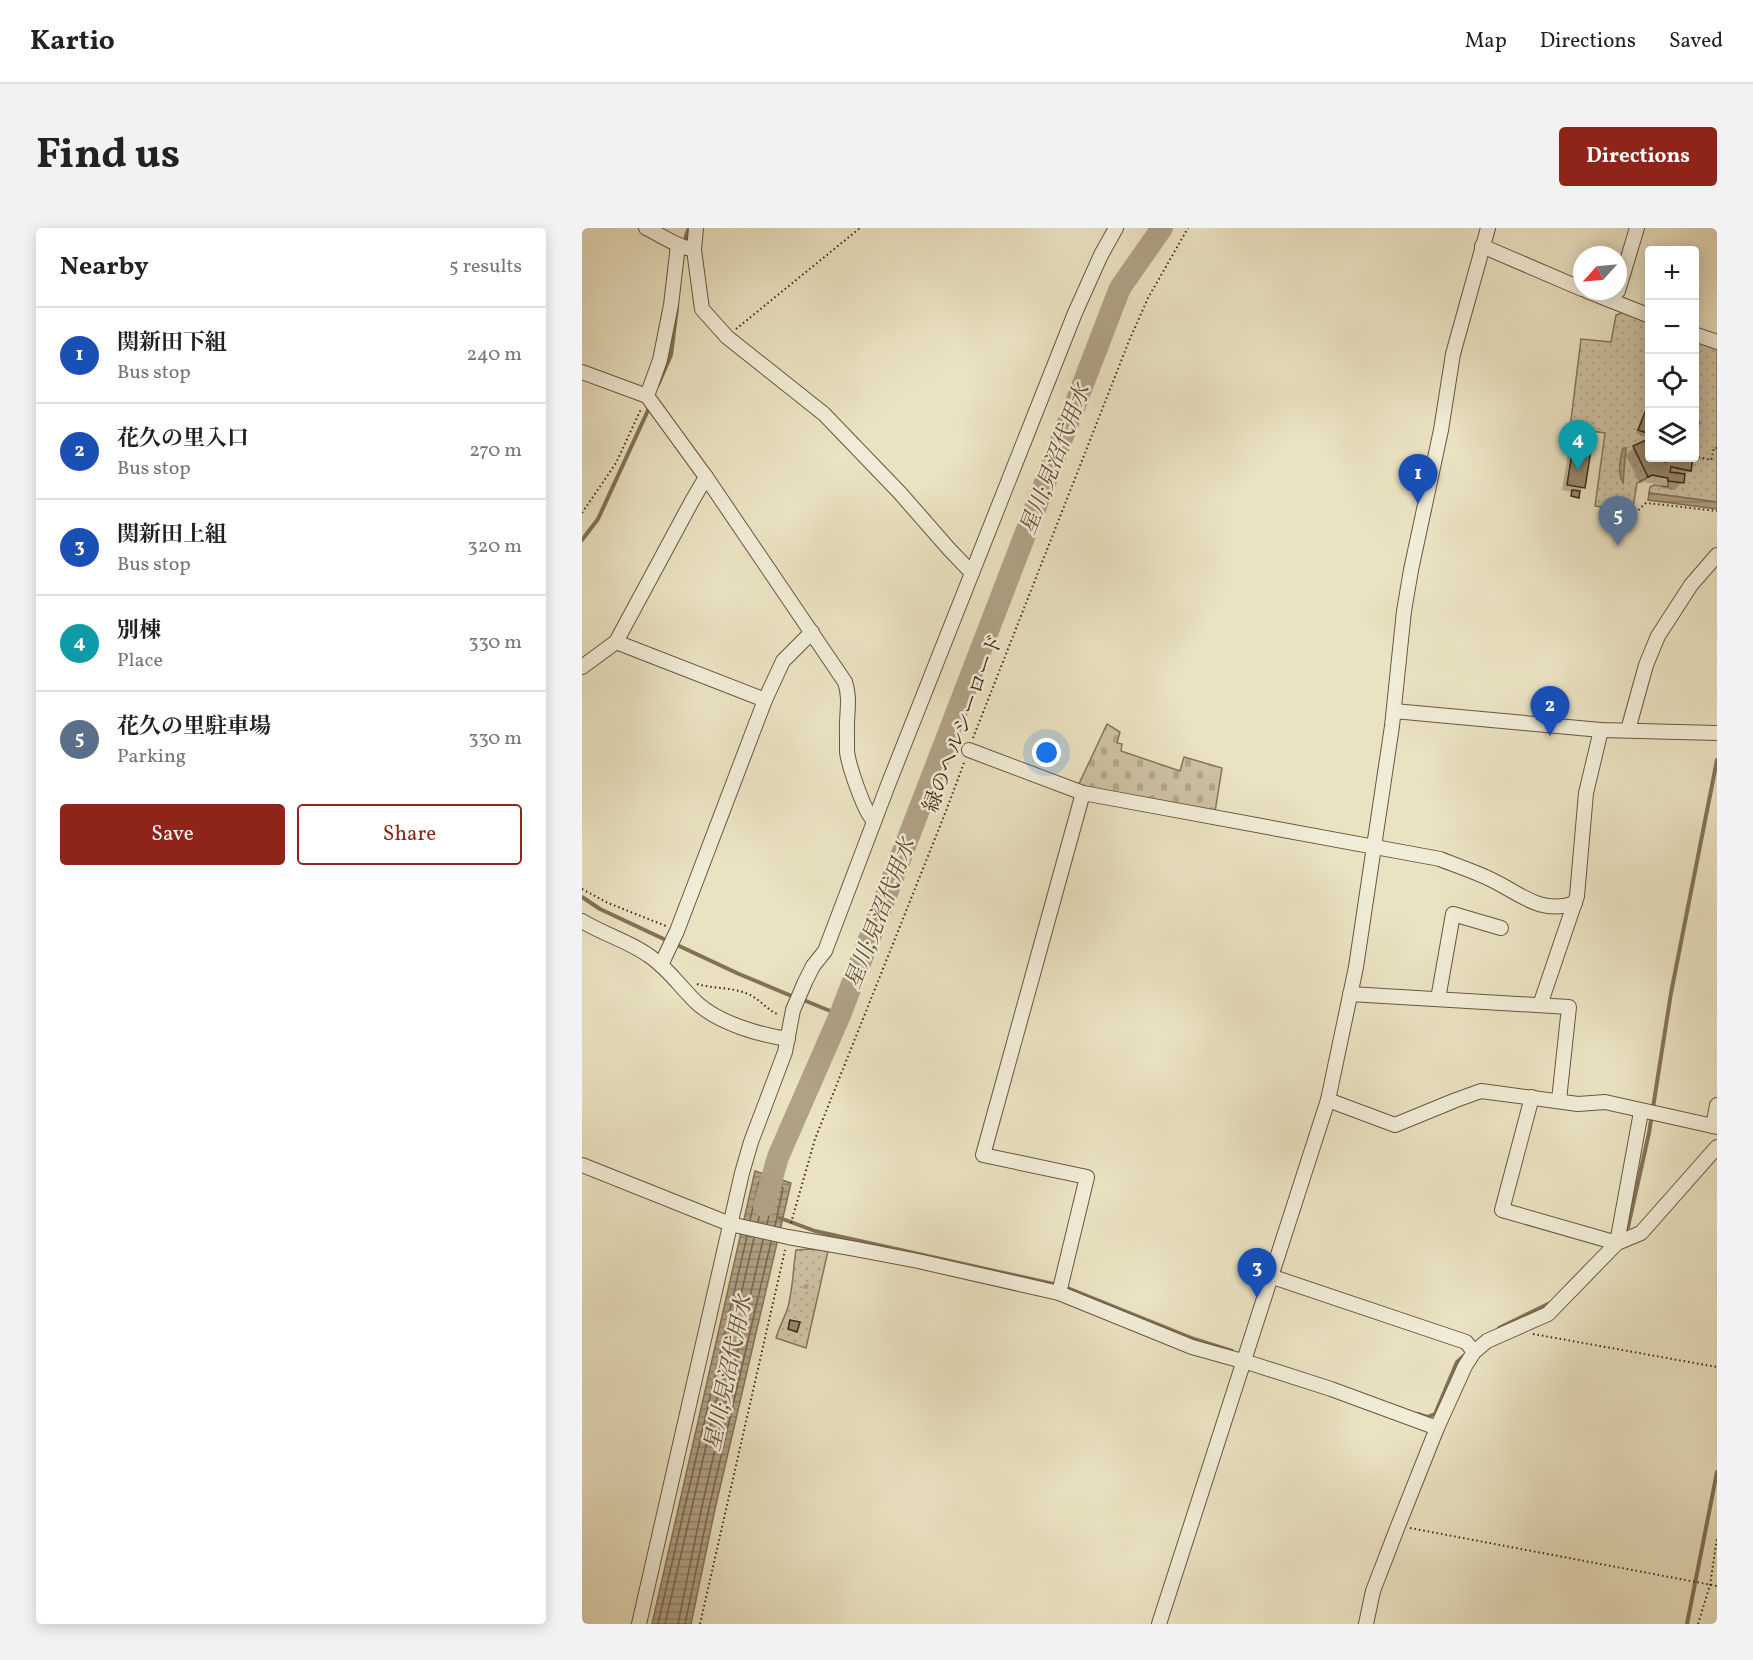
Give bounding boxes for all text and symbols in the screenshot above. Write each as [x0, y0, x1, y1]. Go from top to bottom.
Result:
text: Kartio [30, 22, 115, 61]
text: Map [1465, 27, 1507, 56]
text: Directions [1540, 27, 1636, 56]
text: Saved [1669, 27, 1723, 56]
text: Find us [36, 127, 180, 186]
button: Directions [1559, 127, 1717, 186]
north arrow [1573, 246, 1627, 300]
map controls [1645, 246, 1699, 462]
button: + [1645, 246, 1699, 300]
text: Nearby [60, 249, 149, 285]
text: 5 results [449, 253, 522, 281]
button: − [1645, 300, 1699, 354]
text: 関新田下組 [117, 328, 227, 359]
text: 1 [75, 341, 84, 369]
text: 240 m [467, 341, 522, 369]
button: locate [1645, 354, 1699, 408]
text: Bus stop [117, 359, 191, 387]
water label: 星川;見沼代用水 [1014, 379, 1100, 539]
button: layers [1645, 408, 1699, 462]
pin: 4 [1558, 420, 1598, 470]
text: 花久の里入口 [117, 424, 249, 455]
text: 2 [74, 437, 85, 465]
text: 270 m [469, 437, 522, 465]
pin: 1 [1398, 454, 1438, 504]
text: Bus stop [117, 455, 191, 483]
pin: 5 [1598, 496, 1638, 546]
text: 関新田上組 [117, 520, 227, 551]
text: 3 [74, 533, 85, 561]
text: 320 m [467, 533, 522, 561]
text: Bus stop [117, 551, 191, 579]
text: 別棟 [117, 616, 161, 647]
text: 4 [73, 629, 86, 657]
text: 330 m [468, 629, 522, 657]
street label: 緑のヘルシーロード [917, 630, 1012, 817]
text: Place [117, 647, 163, 675]
pin: 2 [1530, 686, 1570, 736]
text: 花久の里駐車場 [117, 712, 271, 743]
text: 5 [75, 725, 84, 753]
text: 330 m [468, 725, 522, 753]
your location [1032, 738, 1061, 767]
text: Parking [117, 743, 186, 771]
button: Save [60, 804, 285, 865]
button: Share [297, 804, 522, 865]
water label: 星川;見沼代用水 [839, 833, 925, 993]
pin: 3 [1238, 1248, 1276, 1298]
water label: 星川;見沼代用水 [698, 1291, 761, 1454]

